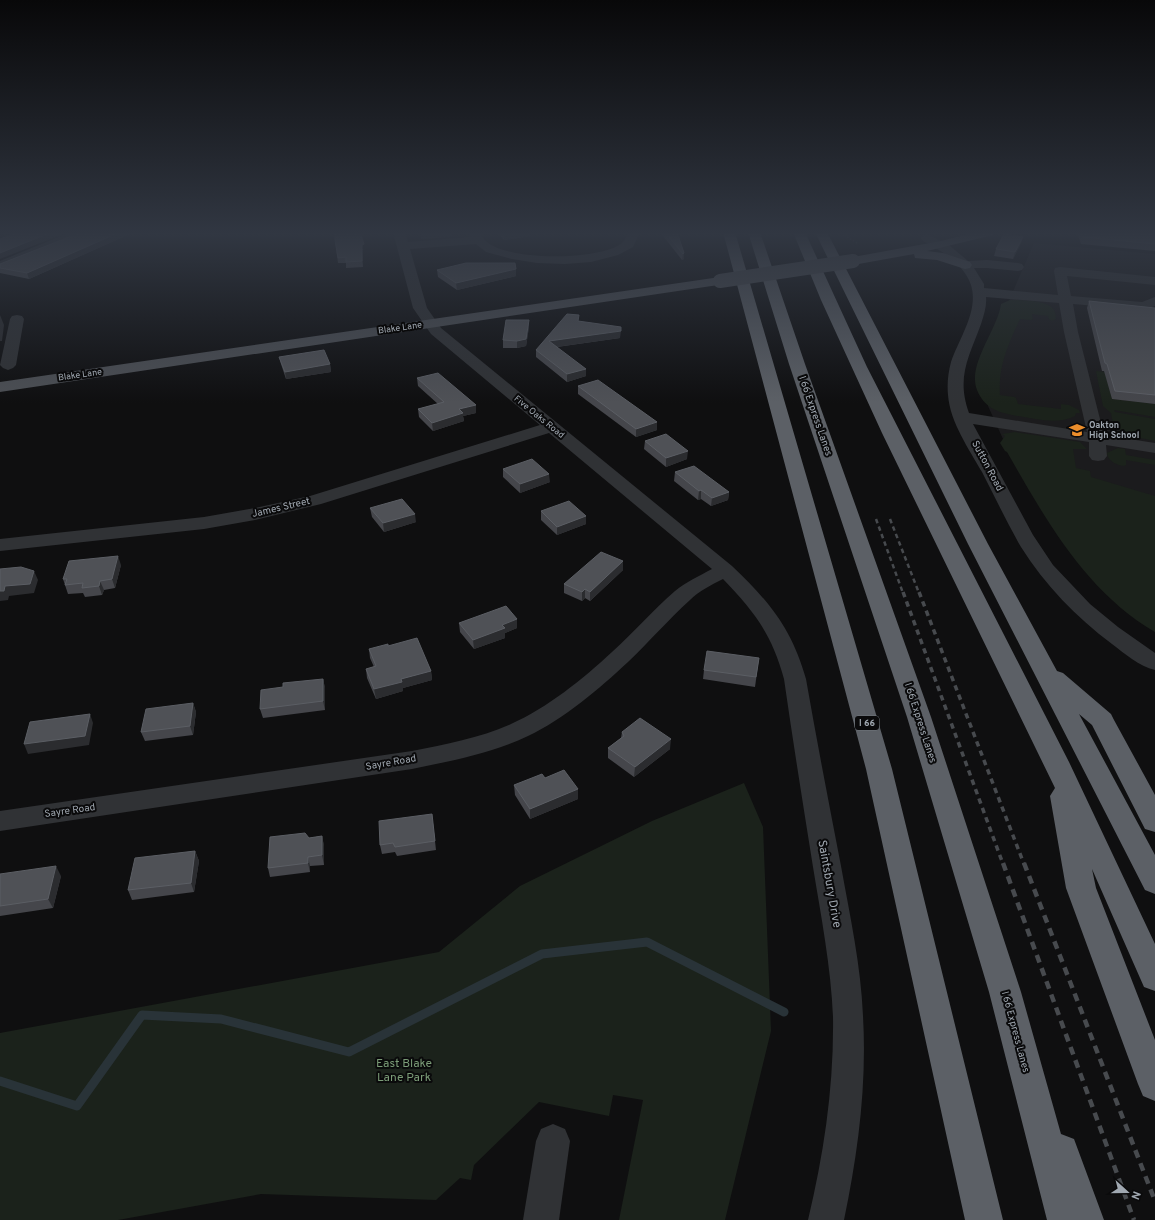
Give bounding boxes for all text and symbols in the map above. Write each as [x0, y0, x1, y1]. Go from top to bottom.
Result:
street label: Blake Lane [377, 319, 423, 337]
street label: Blake Lane [57, 366, 103, 384]
street label: I 66 Express Lanes [795, 374, 835, 458]
street label: Five Oaks Road [512, 393, 566, 441]
place label: Oakton High School [1089, 420, 1139, 441]
school or university icon: Oakton High School [1068, 421, 1086, 439]
street label: Sutton Road [968, 438, 1006, 494]
street label: James Street [251, 495, 312, 521]
street label: I 66 Express Lanes [901, 681, 939, 765]
road number: I 66 [855, 716, 879, 730]
street label: Sayre Road [365, 752, 417, 774]
street label: Sayre Road [44, 801, 96, 821]
street label: Saintsbury Drive [813, 839, 845, 929]
street label: I 66 Express Lanes [998, 990, 1032, 1074]
park label: East Blake Lane Park [376, 1056, 432, 1086]
north arrow [1107, 1172, 1147, 1212]
text: N [1127, 1189, 1143, 1201]

